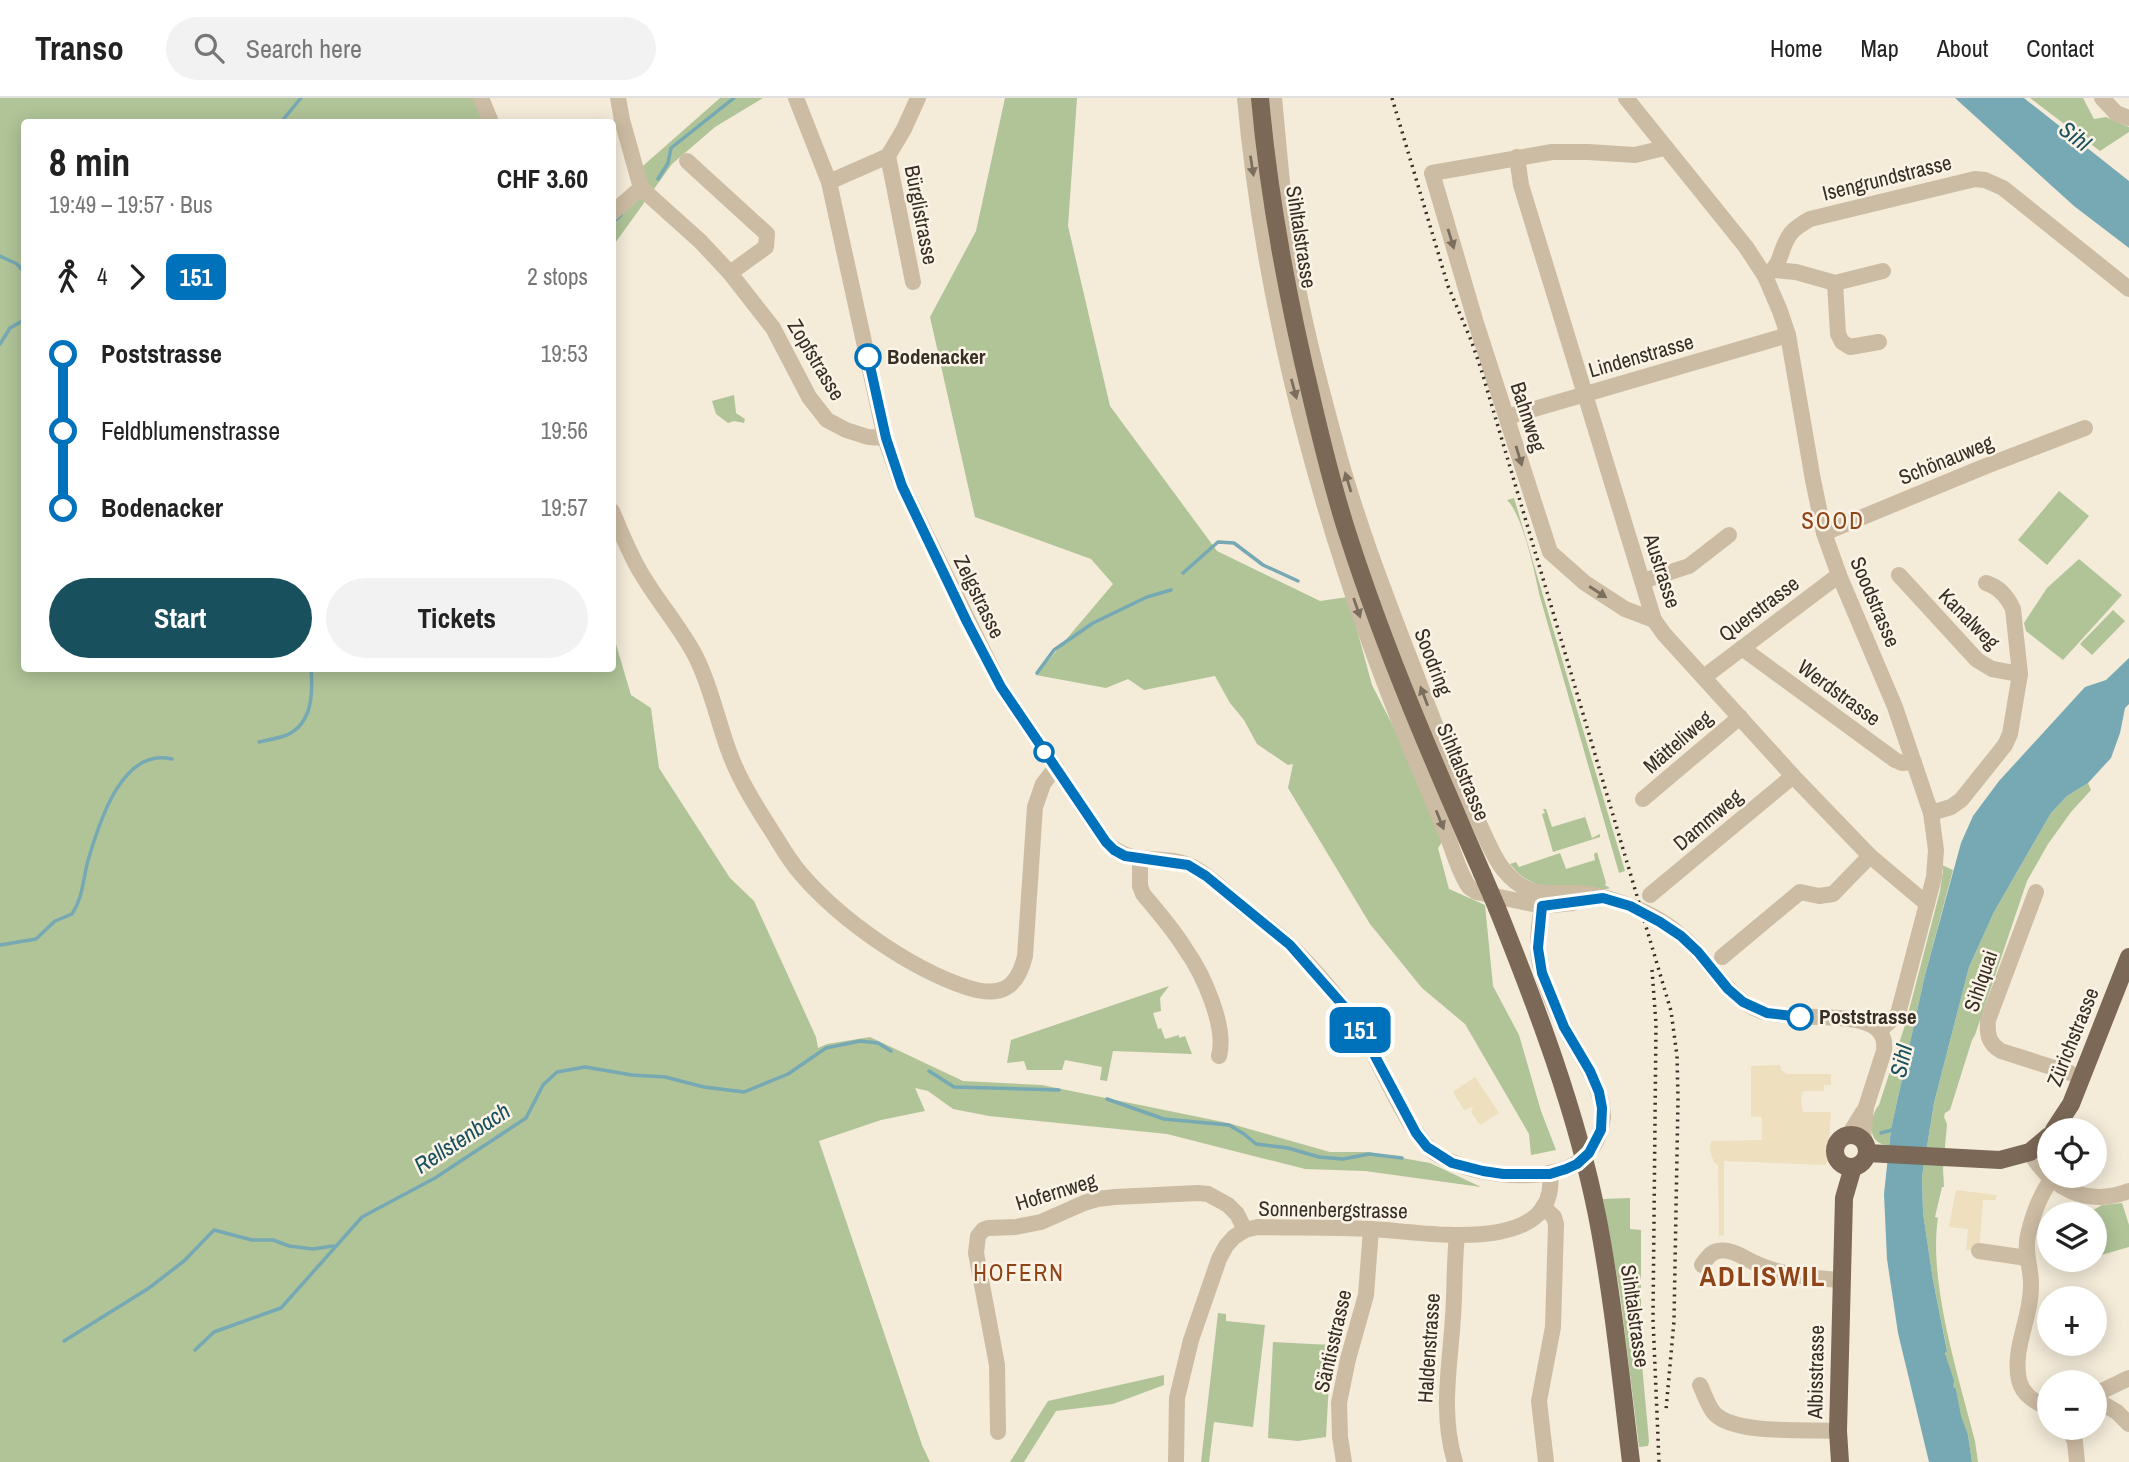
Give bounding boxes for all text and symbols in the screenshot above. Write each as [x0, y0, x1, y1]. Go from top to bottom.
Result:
search box [166, 17, 656, 80]
text: Transo [35, 26, 124, 70]
icon: search [190, 29, 228, 67]
text: Search here [246, 31, 362, 66]
text: Home [1770, 32, 1822, 64]
text: Map [1860, 32, 1899, 64]
text: About [1937, 32, 1988, 64]
text: Contact [2026, 32, 2094, 64]
water label: Sihl [2053, 113, 2098, 158]
text: 8 min [49, 137, 130, 188]
street label: Isengrundstrasse [1819, 147, 1954, 208]
one-way arrow [1247, 155, 1258, 177]
text: CHF 3.60 [497, 161, 588, 196]
street label: Bürglistrasse [898, 163, 945, 267]
street label: Sihltalstrasse [1279, 184, 1324, 290]
text: 19:49 – 19:57 · Bus [49, 189, 213, 220]
one-way arrow [1446, 228, 1456, 249]
icon: walk [49, 258, 87, 296]
icon: forward [118, 258, 156, 296]
text: 4 [97, 261, 108, 292]
text: 151 [180, 261, 212, 293]
text: 2 stops [527, 261, 588, 292]
street label: Zopfstrasse [781, 314, 852, 406]
street label: Lindenstrasse [1585, 327, 1697, 384]
text: Poststrasse [101, 336, 222, 371]
text: 19:53 [541, 338, 588, 369]
place label: Bodenacker [887, 342, 986, 371]
marker: Bodenacker [855, 344, 881, 370]
street label: Bahnweg [1504, 378, 1553, 456]
one-way arrow [1290, 379, 1300, 400]
text: Feldblumenstrasse [101, 413, 280, 448]
text: 19:56 [541, 415, 588, 446]
street label: Schönauweg [1894, 427, 1998, 492]
one-way arrow [1514, 445, 1524, 466]
one-way arrow [1342, 471, 1352, 492]
text: Bodenacker [101, 490, 223, 525]
text: 19:57 [541, 492, 588, 523]
district label: SOOD [1801, 505, 1865, 536]
street label: Austrasse [1637, 529, 1688, 612]
street label: Zelgstrasse [947, 550, 1012, 643]
street label: Soodstrasse [1843, 552, 1908, 652]
street label: Querstrasse [1713, 569, 1805, 648]
button: Start [49, 578, 312, 658]
button: Tickets [326, 578, 588, 658]
street label: Kanalweg [1932, 582, 2007, 656]
one-way arrow [1589, 585, 1608, 598]
one-way arrow [1352, 598, 1363, 619]
street label: Soodring [1407, 624, 1460, 700]
street label: Werdstrasse [1792, 653, 1887, 733]
one-way arrow [1418, 686, 1429, 707]
street label: Mätteliweg [1637, 703, 1719, 780]
street label: Sihltalstrasse [1430, 719, 1497, 825]
unlabelled marker [1034, 742, 1054, 762]
street label: Dammweg [1667, 782, 1749, 857]
one-way arrow [1435, 809, 1446, 830]
street label: Sihlquai [1957, 946, 2005, 1015]
street label: Zürichstrasse [2040, 983, 2106, 1091]
place label: Poststrasse [1819, 1002, 1917, 1031]
marker: Poststrasse [1787, 1004, 1813, 1030]
line badge: 151 [1320, 1007, 1400, 1053]
text: 151 [1344, 1014, 1376, 1046]
water label: Sihl [1882, 1041, 1919, 1080]
water label: Rellstenbach [408, 1095, 516, 1180]
map controls [2037, 1118, 2107, 1440]
button: locate [2037, 1118, 2107, 1188]
street label: Hofernweg [1012, 1165, 1100, 1218]
street label: Sonnenbergstrasse [1258, 1194, 1408, 1225]
button: layers [2037, 1202, 2107, 1272]
district label: HOFERN [973, 1257, 1065, 1288]
district label: ADLISWIL [1700, 1257, 1826, 1295]
street label: Sihltalstrasse [1614, 1263, 1657, 1369]
button: + [2037, 1286, 2107, 1356]
street label: Säntisstrasse [1307, 1287, 1358, 1395]
street label: Haldenstrasse [1410, 1292, 1447, 1404]
street label: Albisstrasse [1800, 1325, 1831, 1420]
button: − [2037, 1370, 2107, 1440]

